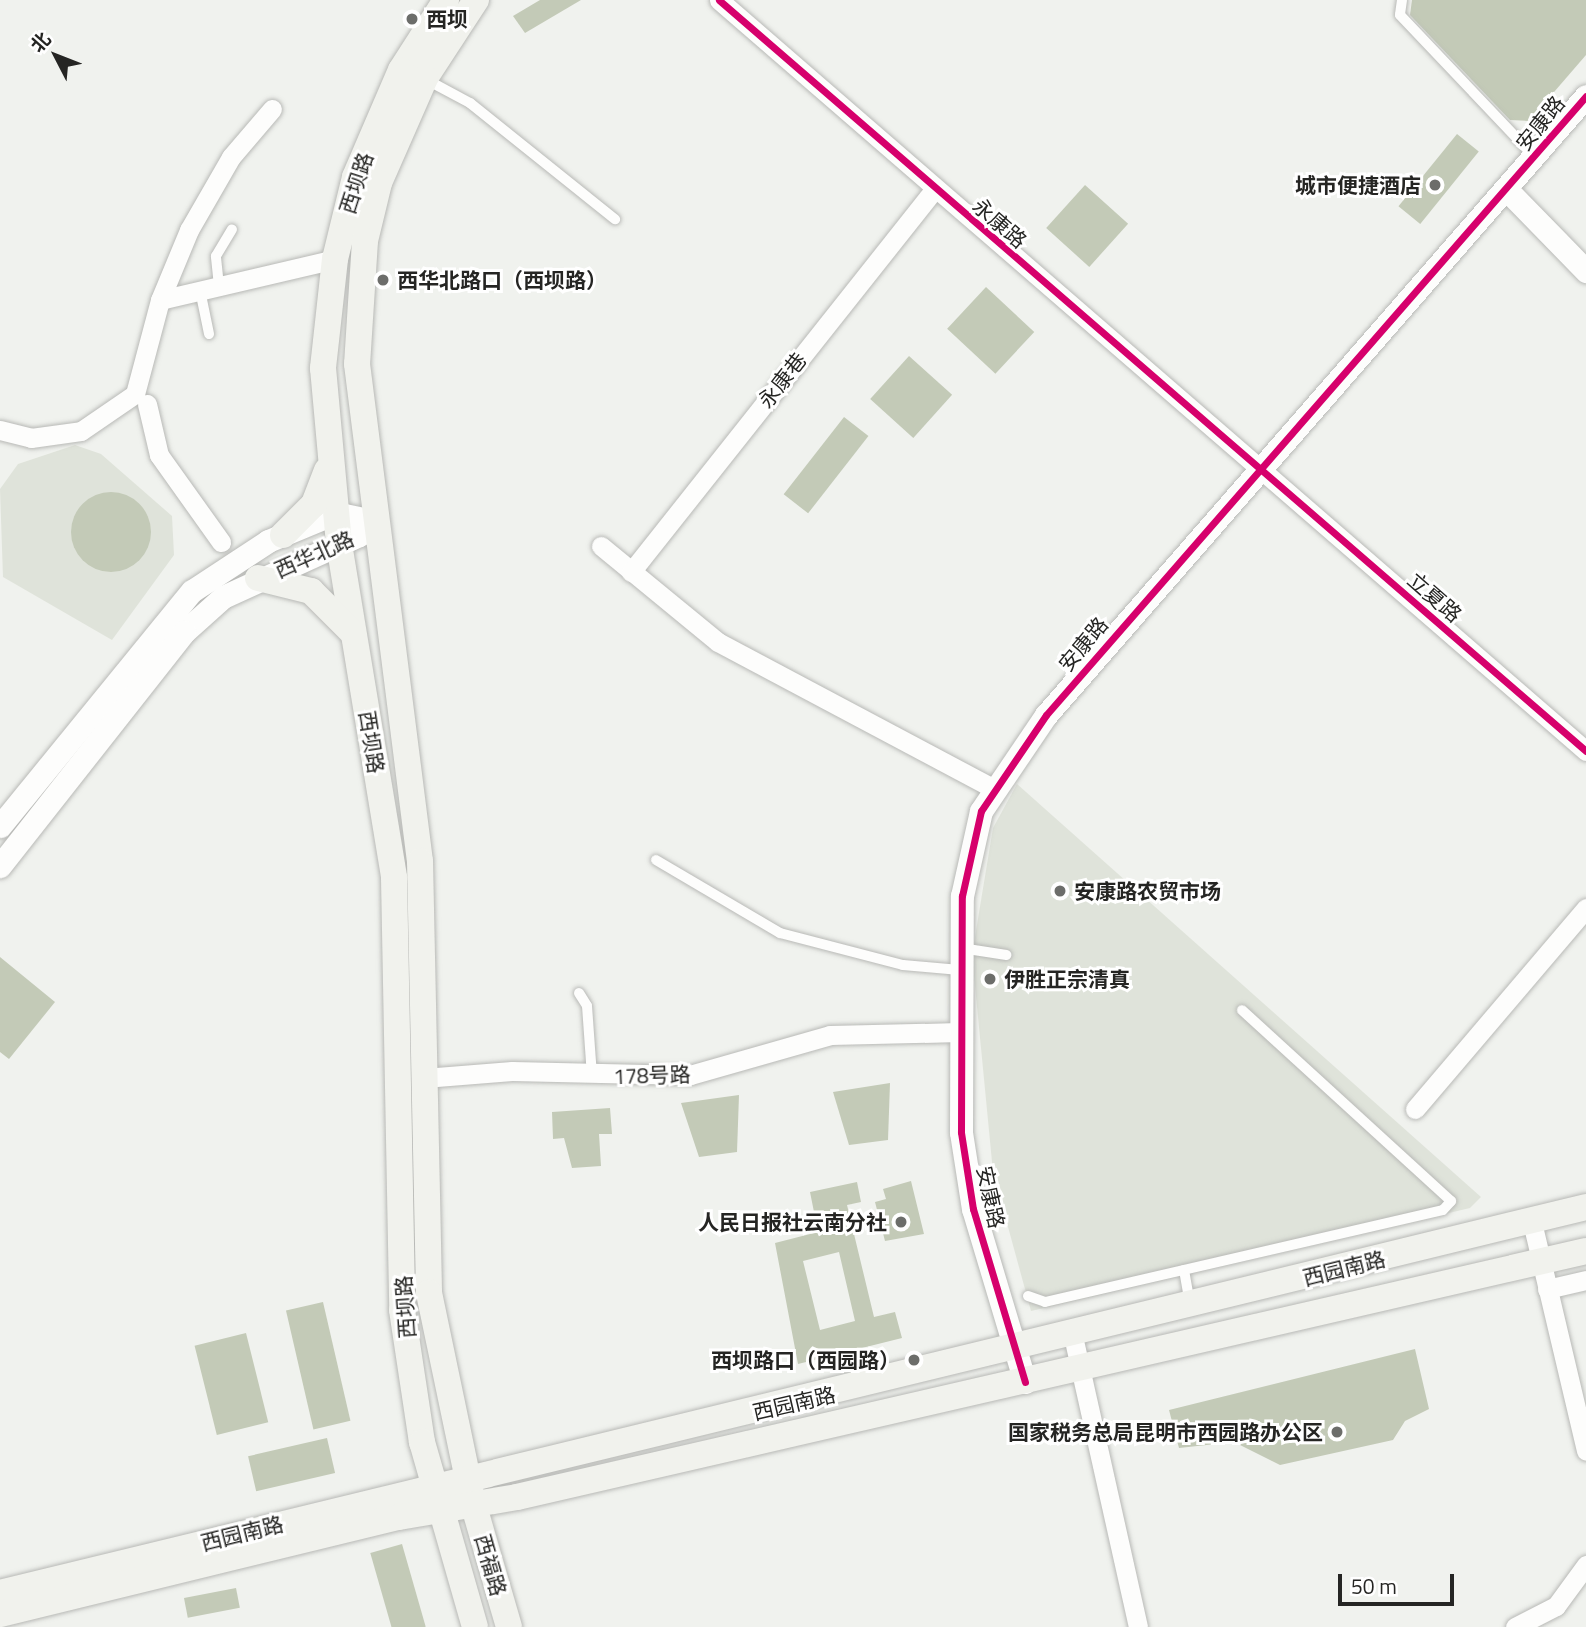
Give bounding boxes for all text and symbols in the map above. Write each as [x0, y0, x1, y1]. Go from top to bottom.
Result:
place label: 西坝 [426, 6, 468, 32]
marker: 西坝 [404, 11, 420, 27]
north arrow [21, 21, 91, 91]
text: 北 [23, 25, 57, 58]
street label: 安康路 [1510, 91, 1570, 155]
street label: 西坝路 [334, 149, 378, 217]
place label: 城市便捷酒店 [1295, 172, 1421, 198]
marker: 城市便捷酒店 [1427, 177, 1443, 193]
street label: 永康路 [968, 193, 1032, 253]
place label: 西华北路口（西坝路） [397, 267, 607, 293]
marker: 西华北路口（西坝路） [375, 272, 391, 288]
street label: 永康巷 [753, 347, 811, 413]
street label: 西华北路 [271, 525, 357, 583]
street label: 立夏路 [1403, 567, 1467, 627]
street label: 安康路 [1053, 612, 1113, 676]
street label: 西坝路 [355, 709, 389, 775]
place label: 安康路农贸市场 [1074, 878, 1221, 904]
marker: 安康路农贸市场 [1052, 883, 1068, 899]
place label: 伊胜正宗清真 [1004, 966, 1130, 992]
marker: 伊胜正宗清真 [982, 971, 998, 987]
street label: 178号路 [613, 1061, 691, 1089]
street label: 安康路 [972, 1164, 1010, 1230]
place label: 人民日报社云南分社 [698, 1209, 887, 1235]
marker: 人民日报社云南分社 [893, 1214, 909, 1230]
street label: 西园南路 [1300, 1246, 1388, 1290]
street label: 西坝路 [390, 1275, 420, 1339]
place label: 西坝路口（西园路） [711, 1347, 900, 1373]
marker: 西坝路口（西园路） [906, 1352, 922, 1368]
street label: 西园南路 [750, 1381, 838, 1425]
place label: 国家税务总局昆明市西园路办公区 [1008, 1419, 1323, 1445]
marker: 国家税务总局昆明市西园路办公区 [1329, 1424, 1345, 1440]
street label: 西园南路 [198, 1511, 286, 1555]
street label: 西福路 [470, 1531, 512, 1599]
scale bar [1341, 1560, 1456, 1604]
text: 50 m [1351, 1570, 1397, 1602]

